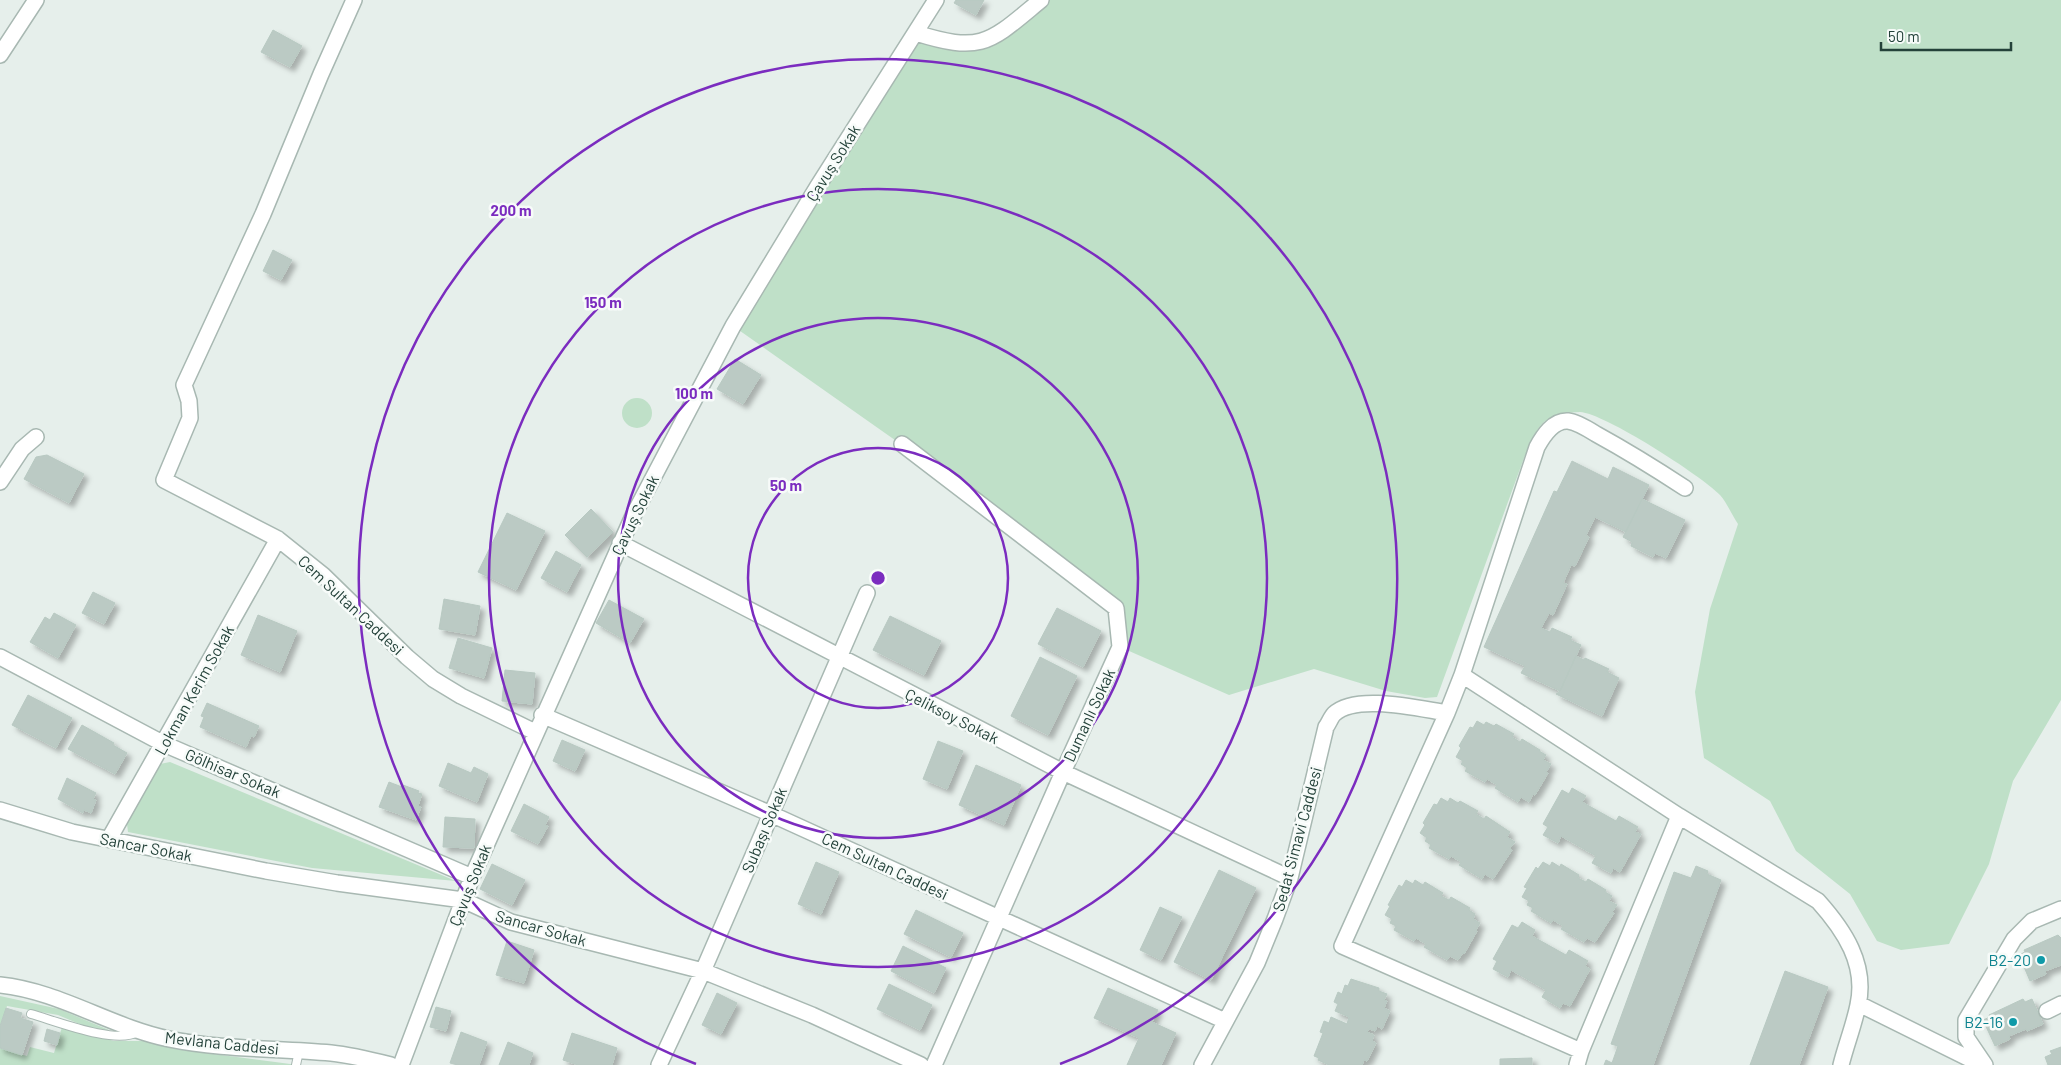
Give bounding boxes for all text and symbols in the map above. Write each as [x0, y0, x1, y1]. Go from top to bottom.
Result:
scale bar [1881, 20, 2011, 52]
text: 50 m [1888, 27, 1920, 45]
street label: Çavuş Sokak [801, 121, 864, 205]
text: 200 m [490, 201, 532, 219]
text: 150 m [584, 293, 622, 311]
text: 100 m [675, 384, 713, 402]
street label: Çavuş Sokak [607, 472, 662, 558]
text: 50 m [770, 476, 802, 494]
street label: Cem Sultan Caddesi [295, 551, 408, 658]
centre of rings [869, 569, 887, 587]
street label: Lokman Kerim Sokak [150, 621, 237, 758]
street label: Dumanlı Sokak [1059, 665, 1118, 764]
street label: Çeliksoy Sokak [902, 684, 1002, 747]
street label: Gölhisar Sokak [183, 744, 284, 801]
street label: Sedat Simavi Caddesi [1268, 765, 1325, 913]
street label: Subaşı Sokak [737, 784, 790, 876]
street label: Sancar Sokak [98, 828, 194, 865]
street label: Cem Sultan Caddesi [819, 828, 952, 903]
street label: Çavuş Sokak [444, 841, 495, 929]
street label: Sancar Sokak [494, 905, 589, 950]
place label: B2-20 [1988, 950, 2031, 969]
marker: B2-20 [2035, 954, 2047, 966]
place label: B2-16 [1964, 1012, 2003, 1031]
marker: B2-16 [2007, 1016, 2019, 1028]
street label: Mevlana Caddesi [164, 1027, 280, 1058]

